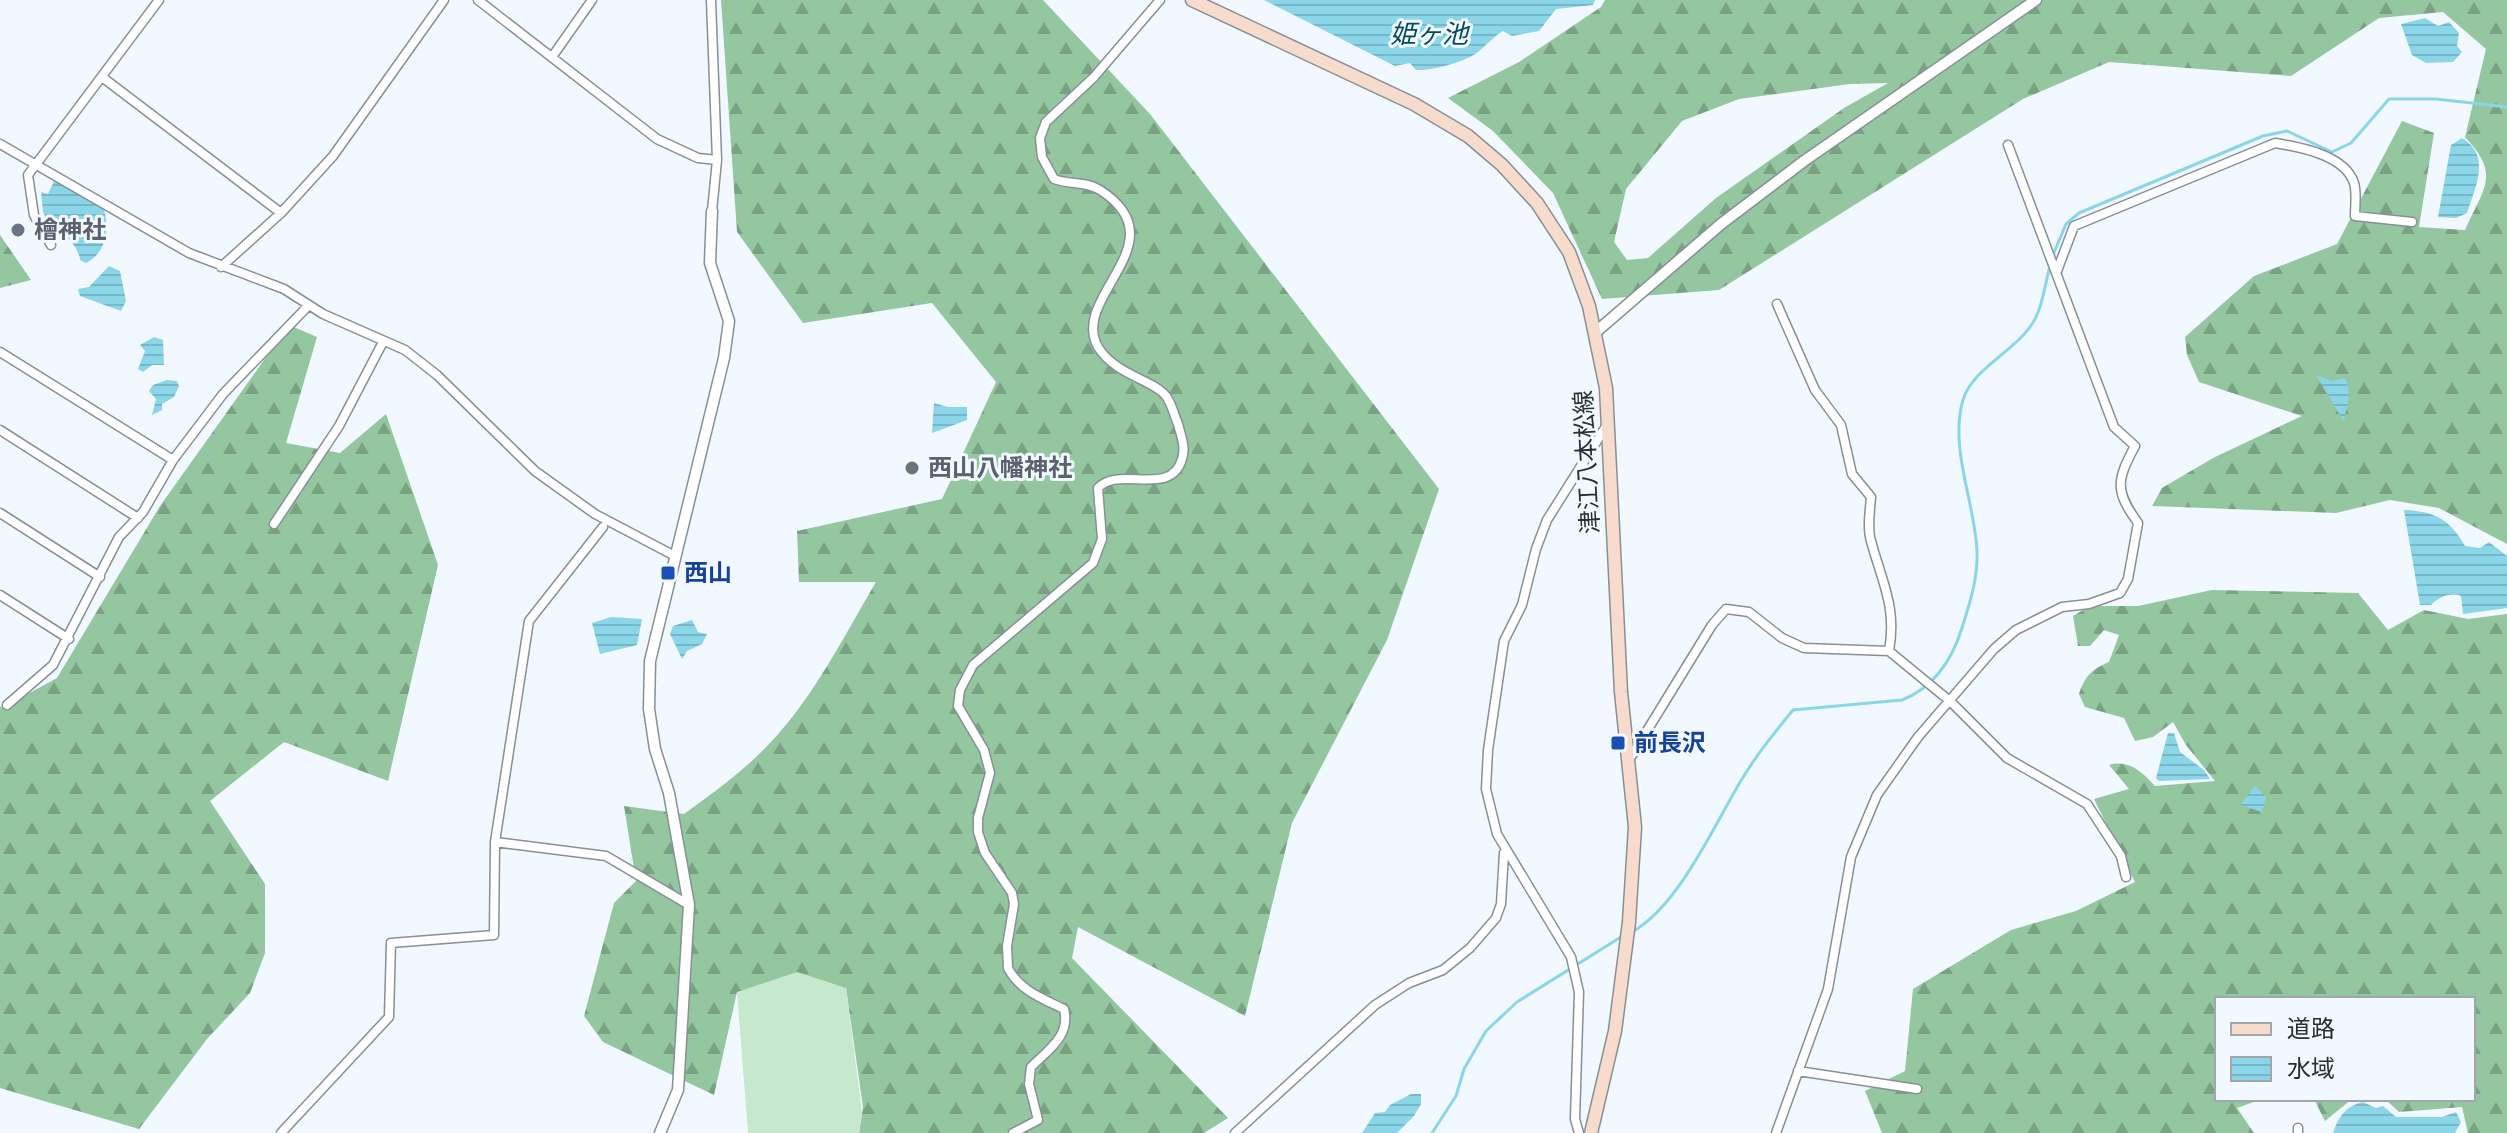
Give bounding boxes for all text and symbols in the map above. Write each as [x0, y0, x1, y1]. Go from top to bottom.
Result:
water label: 姫ヶ池 [1390, 20, 1471, 53]
place label: 檜神社 [34, 217, 106, 247]
marker: 檜神社 [9, 221, 27, 239]
street label: 津江八本松線 [1570, 389, 1608, 535]
place label: 西山八幡神社 [928, 455, 1072, 485]
marker: 西山八幡神社 [903, 459, 921, 477]
place label: 西山 [684, 560, 732, 590]
marker: 西山 [659, 564, 677, 582]
place label: 前長沢 [1634, 730, 1706, 760]
marker: 前長沢 [1609, 734, 1627, 752]
legend [2215, 997, 2475, 1101]
text: 道路 [2287, 1016, 2335, 1046]
text: 水域 [2287, 1056, 2335, 1086]

